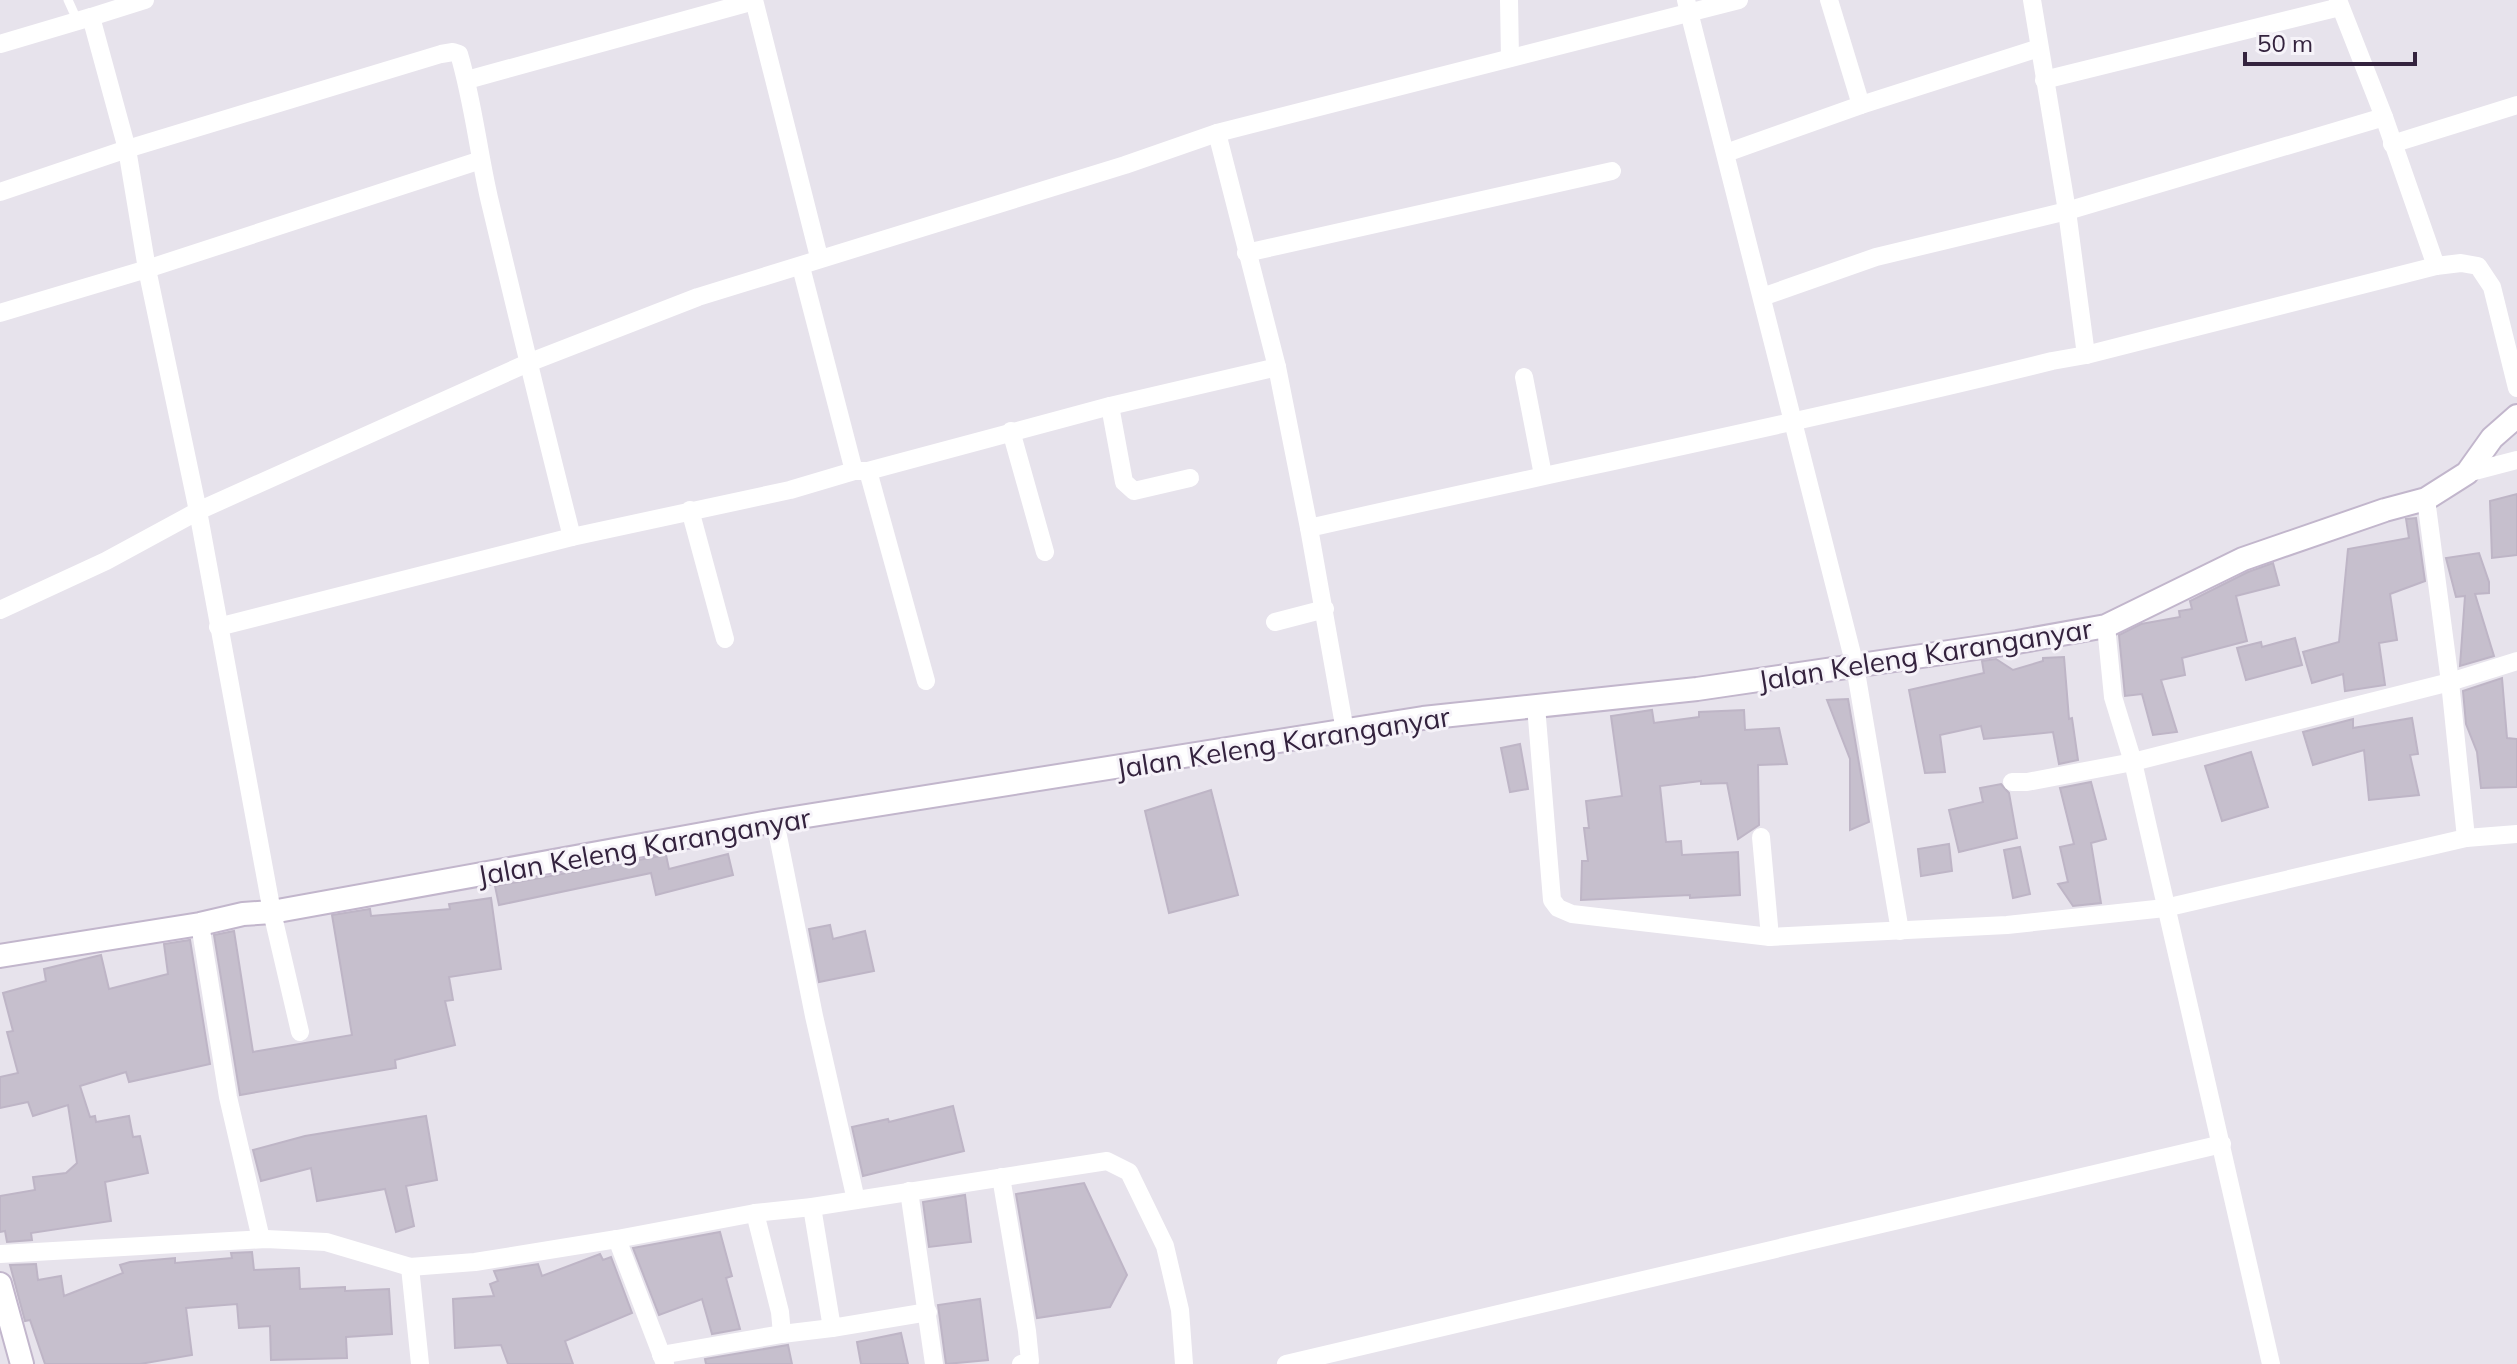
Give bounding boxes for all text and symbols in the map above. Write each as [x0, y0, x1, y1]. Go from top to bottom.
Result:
scale bar [2245, 16, 2415, 66]
text: 50 m [2257, 28, 2313, 58]
street label: Jalan Keleng Karanganyar [1756, 610, 2095, 698]
street label: Jalan Keleng Karanganyar [1114, 698, 1453, 786]
street label: Jalan Keleng Karanganyar [475, 799, 814, 893]

